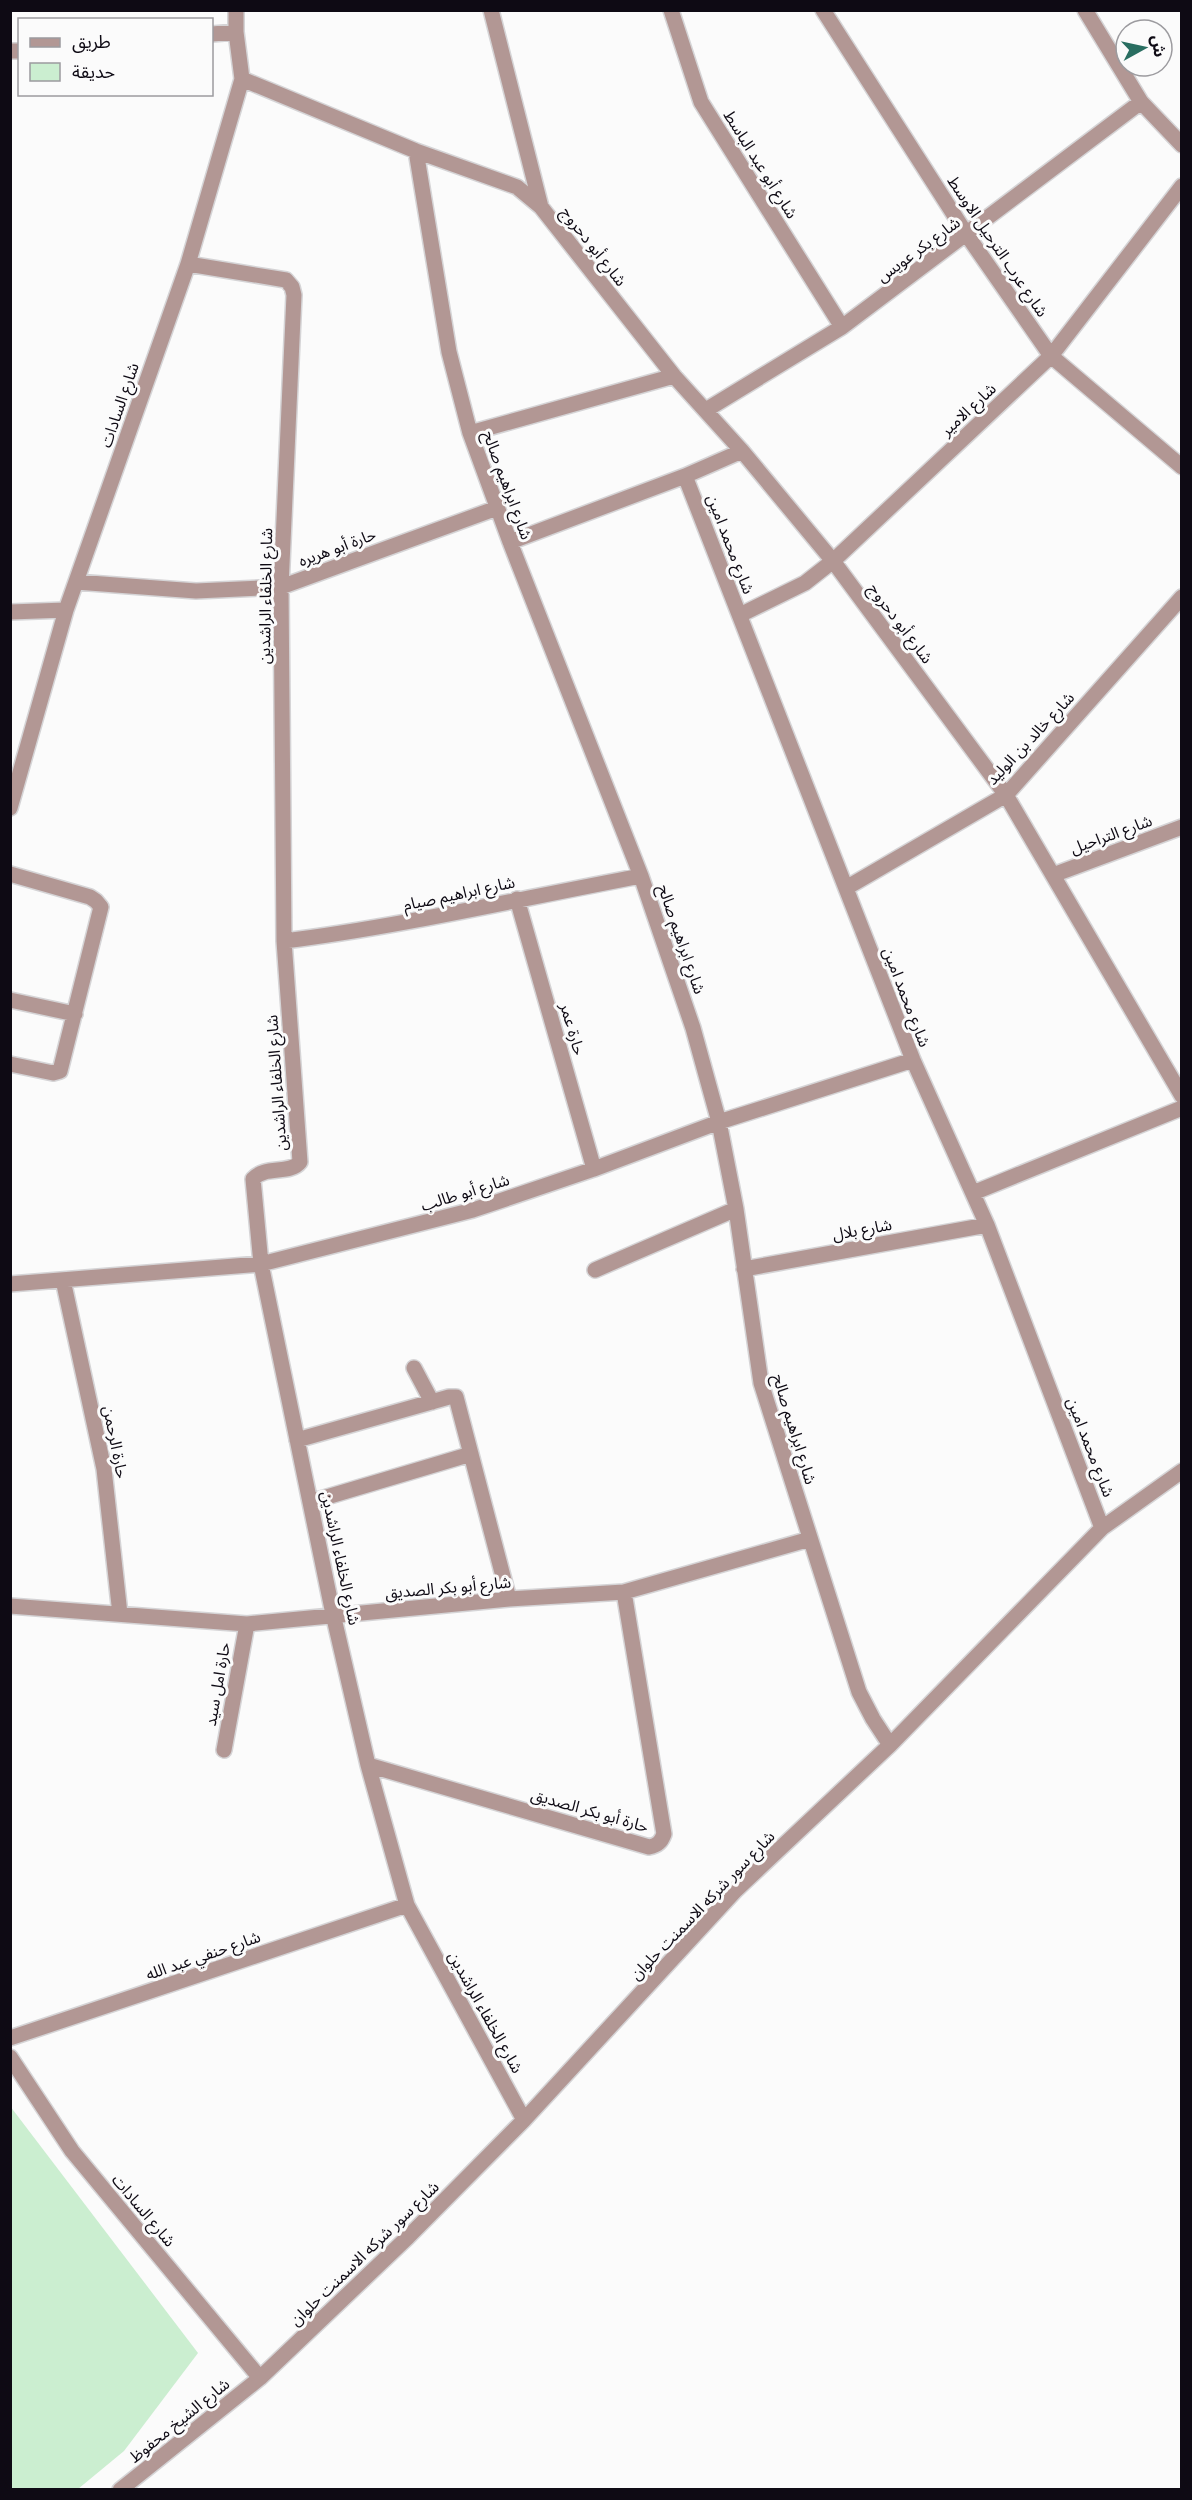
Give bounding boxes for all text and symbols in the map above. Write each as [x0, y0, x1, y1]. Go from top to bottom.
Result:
legend [18, 18, 213, 96]
north arrow [1114, 18, 1174, 78]
text: طريق [72, 31, 111, 53]
text: ش [1147, 34, 1169, 58]
text: حديقة [72, 61, 115, 82]
street label: شارع أبو عبد الباسط [717, 106, 802, 224]
street label: شارع عرب الترحيل الاوسط [941, 172, 1052, 322]
street label: شارع أبو دحروج [554, 203, 630, 292]
street label: شارع بكر عويس [873, 213, 965, 288]
street label: شارع السادات [96, 360, 146, 451]
street label: شارع الامير [936, 379, 1002, 443]
street label: شارع ابراهيم صالح [476, 428, 536, 543]
street label: شارع محمد امين [700, 492, 758, 598]
street label: حارة أبو هريره [296, 525, 379, 570]
street label: شارع الخلفاء الراشدين [255, 528, 279, 664]
street label: شارع أبو دحروج [862, 579, 937, 669]
street label: شارع خالد بن الوليد [983, 688, 1080, 791]
street label: شارع التراحيل [1068, 811, 1156, 861]
street label: شارع ابراهيم صيام [401, 872, 517, 918]
street label: شارع ابراهيم صالح [651, 882, 709, 997]
street label: شارع محمد امين [876, 945, 934, 1051]
street label: حارة عمر [556, 1000, 589, 1057]
street label: شارع الخلفاء الراشدين [262, 1014, 294, 1152]
street label: شارع أبو طالب [419, 1170, 513, 1218]
street label: شارع بلال [831, 1215, 894, 1247]
street label: شارع ابراهيم صالح [766, 1372, 820, 1488]
street label: شارع محمد امين [1060, 1395, 1118, 1501]
street label: حارة الرحمن [99, 1404, 132, 1480]
street label: شارع الخلفاء الراشدين [314, 1489, 364, 1627]
street label: شارع أبو بكر الصديق [384, 1573, 512, 1605]
street label: حارة امل سيد [201, 1641, 234, 1727]
street label: حارة أبو بكر الصديق [529, 1785, 651, 1837]
street label: شارع سور شركه الاسمنت حلوان [626, 1827, 781, 1986]
street label: شارع حنفي عبد الله [143, 1927, 264, 1987]
street label: شارع الخلفاء الراشدين [442, 1948, 527, 2078]
street label: شارع السادات [106, 2170, 179, 2252]
street label: شارع سور شركه الاسمنت حلوان [286, 2177, 445, 2332]
street label: شارع الشيخ محفوظ [125, 2374, 235, 2469]

